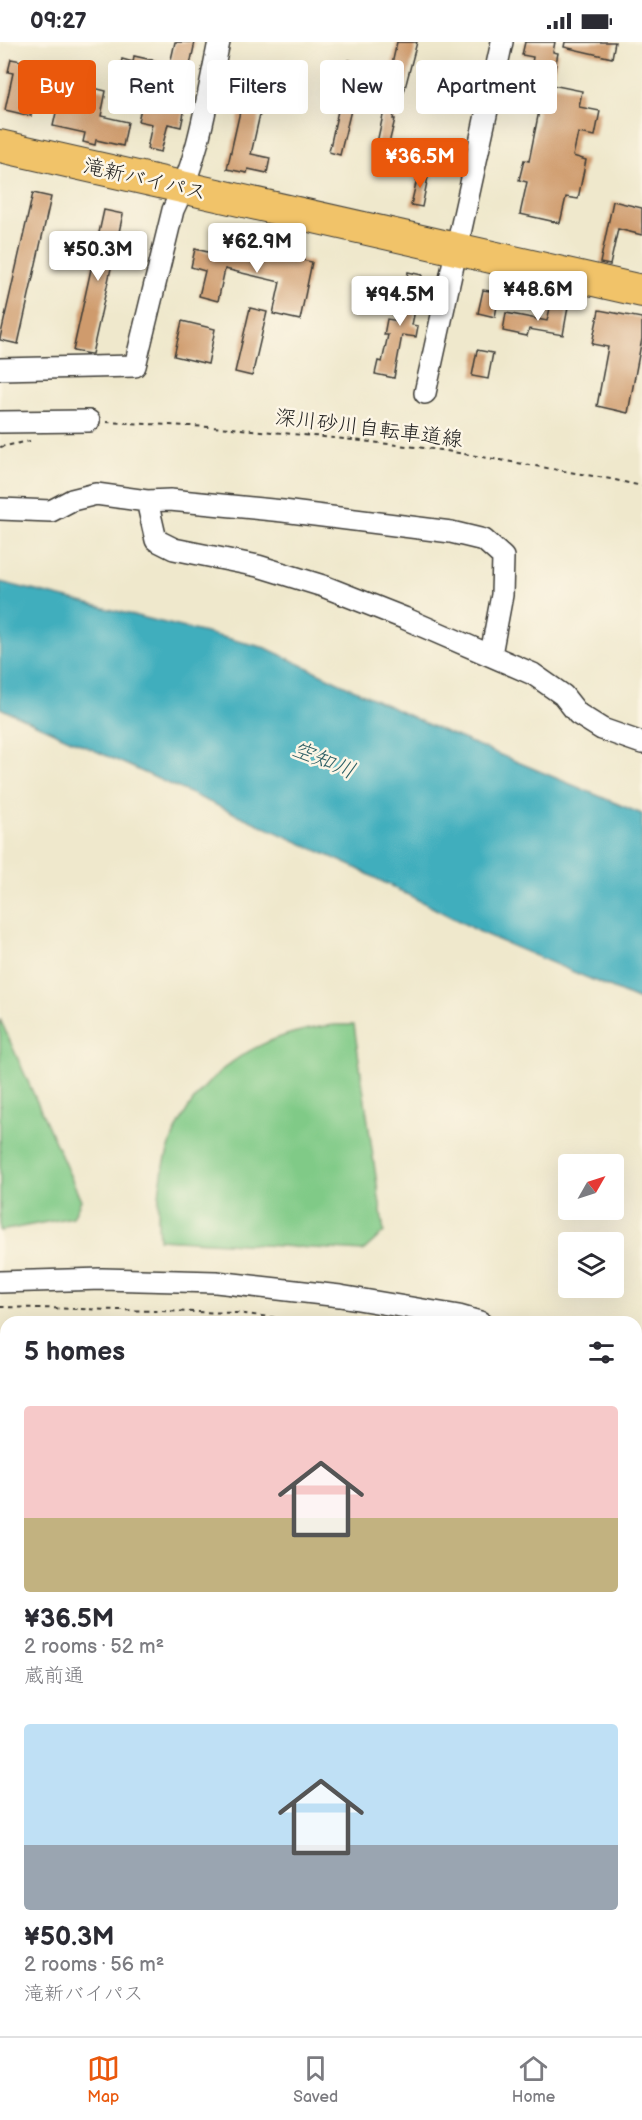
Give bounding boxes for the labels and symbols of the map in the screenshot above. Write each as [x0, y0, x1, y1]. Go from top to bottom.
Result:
pin: ¥36.5M [371, 138, 469, 189]
street label: 滝新バイパス [81, 153, 209, 206]
pin: ¥62.9M [208, 223, 306, 274]
pin: ¥50.3M [49, 231, 147, 282]
pin: ¥48.6M [489, 271, 587, 322]
pin: ¥94.5M [351, 276, 449, 327]
street label: 深川砂川自転車道線 [274, 405, 464, 452]
water label: 空知川 [288, 736, 359, 785]
north arrow [558, 1154, 624, 1220]

